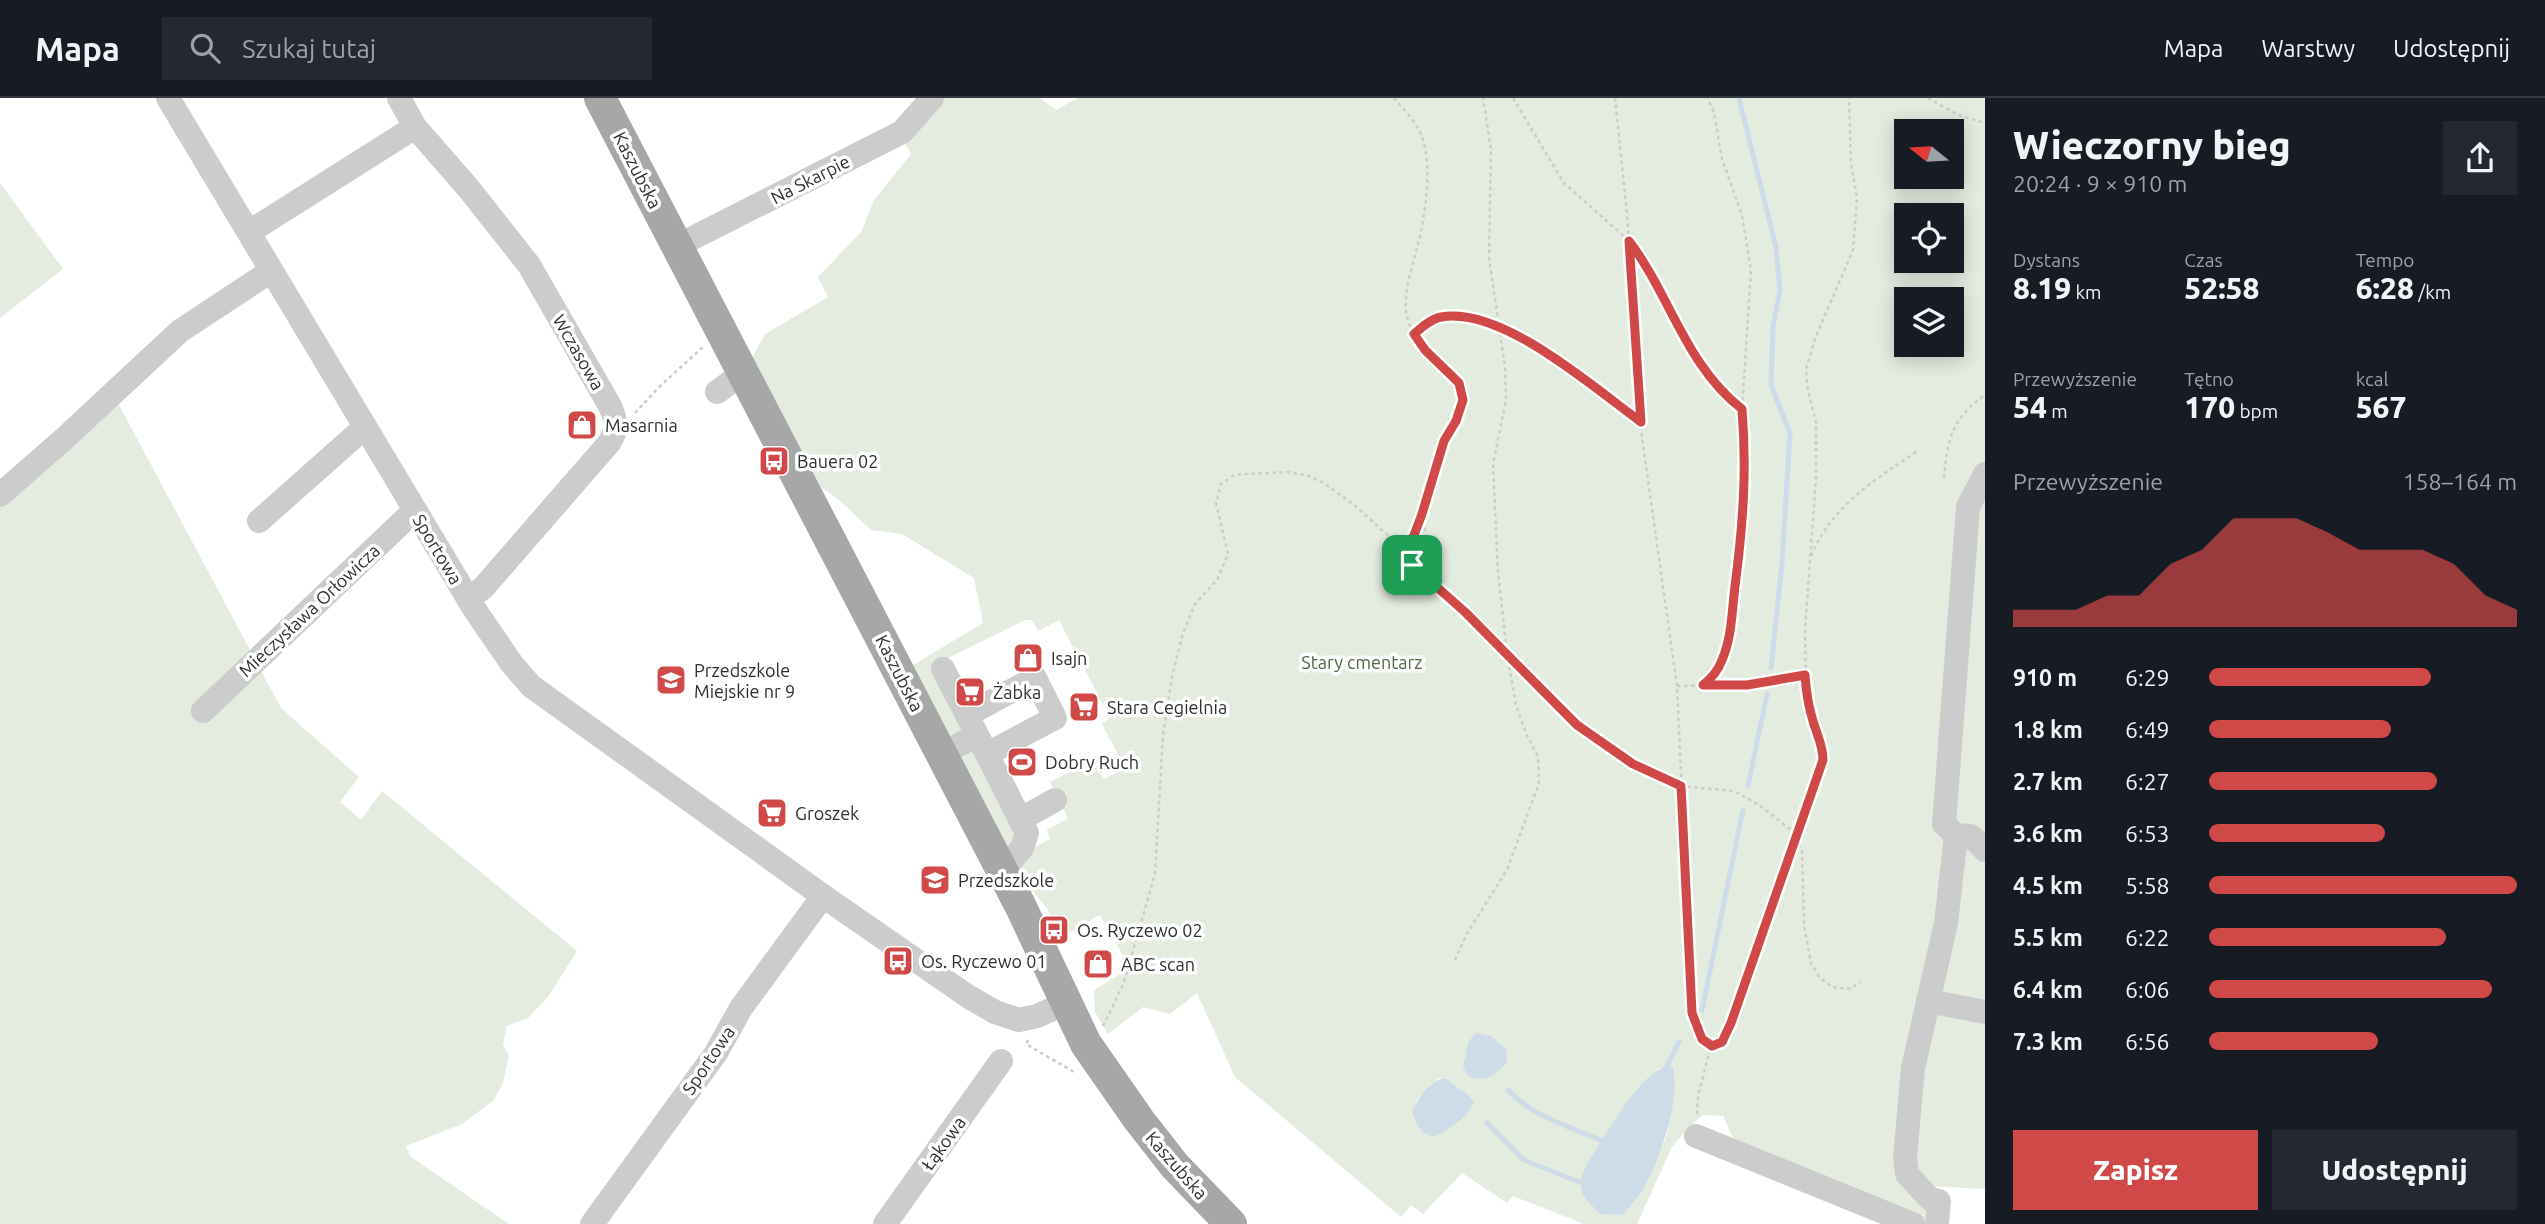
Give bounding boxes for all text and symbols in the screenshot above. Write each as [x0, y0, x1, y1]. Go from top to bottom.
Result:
search box [162, 17, 652, 80]
icon: search [186, 29, 224, 67]
text: Mapa [35, 30, 120, 67]
text: Szukaj tutaj [242, 34, 376, 63]
text: Mapa [2164, 35, 2223, 62]
text: Warstwy [2261, 35, 2355, 62]
text: Udostępnij [2393, 35, 2510, 62]
north arrow [1894, 119, 1964, 189]
map controls [1894, 119, 1964, 357]
button: share [2443, 121, 2517, 195]
text: Wieczorny bieg [2013, 124, 2291, 166]
street label: Kaszubska [610, 128, 666, 212]
street label: Na Skarpie [767, 151, 853, 207]
text: 20:24 · 9 × 910 m [2013, 171, 2187, 196]
button: locate [1894, 203, 1964, 273]
text: Dystans [2013, 249, 2080, 271]
text: Czas [2184, 249, 2223, 271]
text: Tempo [2356, 249, 2414, 271]
text: 8.19 [2013, 271, 2071, 305]
text: 52:58 [2184, 271, 2259, 305]
text: 6:28 [2356, 271, 2414, 305]
text: km [2071, 281, 2101, 303]
text: /km [2414, 281, 2451, 303]
button: layers [1894, 287, 1964, 357]
street label: Wczasowa [549, 311, 609, 393]
text: Przewyższenie [2013, 368, 2137, 390]
text: Tętno [2184, 368, 2234, 390]
text: kcal [2356, 368, 2388, 390]
text: 54 [2013, 390, 2047, 424]
text: 170 [2184, 390, 2235, 424]
text: 567 [2356, 390, 2406, 424]
text: m [2047, 400, 2068, 422]
text: bpm [2235, 400, 2278, 422]
shop icon: Masarnia [565, 408, 599, 442]
place label: Masarnia [605, 415, 678, 435]
bus stop icon: Bauera 02 [757, 444, 791, 478]
place label: Bauera 02 [797, 451, 878, 471]
text: Przewyższenie [2013, 469, 2163, 494]
text: 158–164 m [2403, 469, 2517, 494]
street label: Sportowa [409, 510, 467, 588]
pin [1382, 535, 1442, 595]
street label: Mieczysława Orłowicza [235, 540, 383, 680]
icon: arrive [1393, 546, 1431, 584]
street label: Kaszubska [872, 631, 928, 715]
shop icon: Isajn [1011, 641, 1045, 675]
place label: Isajn [1051, 648, 1087, 668]
park label: Stary cmentarz [1301, 652, 1423, 672]
place label: Przedszkole Miejskie nr 9 [694, 660, 795, 701]
school or university icon: Przedszkole Miejskie nr 9 [654, 663, 688, 697]
text: 910 m [2013, 665, 2077, 690]
text: 6:29 [2125, 665, 2170, 690]
supermarket icon: Żabka [953, 675, 987, 709]
place label: Żabka [993, 682, 1041, 702]
supermarket icon: Stara Cegielnia [1067, 690, 1101, 724]
place label: Stara Cegielnia [1107, 697, 1227, 717]
text: 1.8 km [2013, 717, 2083, 742]
text: 6:49 [2125, 717, 2170, 742]
sports icon: Dobry Ruch [1005, 745, 1039, 779]
place label: Dobry Ruch [1045, 752, 1139, 772]
text: 2.7 km [2013, 769, 2083, 794]
text: 6:27 [2125, 769, 2170, 794]
supermarket icon: Groszek [755, 796, 789, 830]
place label: Groszek [795, 803, 859, 823]
text: 3.6 km [2013, 821, 2083, 846]
text: 6:53 [2125, 821, 2170, 846]
school or university icon: Przedszkole [918, 863, 952, 897]
place label: Przedszkole [958, 870, 1054, 890]
text: 4.5 km [2013, 873, 2083, 898]
text: 5:58 [2125, 873, 2170, 898]
bus stop icon: Os. Ryczewo 02 [1037, 913, 1071, 947]
place label: Os. Ryczewo 02 [1077, 920, 1203, 940]
text: 5.5 km [2013, 925, 2083, 950]
text: 6:22 [2125, 925, 2170, 950]
bus stop icon: Os. Ryczewo 01 [881, 944, 915, 978]
shop icon: ABC scan [1081, 947, 1115, 981]
place label: Os. Ryczewo 01 [921, 951, 1047, 971]
place label: ABC scan [1121, 954, 1195, 974]
text: 6.4 km [2013, 977, 2083, 1002]
text: 6:06 [2125, 977, 2170, 1002]
street label: Sportowa [678, 1022, 738, 1098]
text: 7.3 km [2013, 1029, 2083, 1054]
text: 6:56 [2125, 1029, 2170, 1054]
street label: Łąkowa [917, 1112, 969, 1174]
street label: Kaszubska [1142, 1127, 1212, 1203]
button: Zapisz [2013, 1130, 2258, 1210]
button: Udostępnij [2272, 1130, 2517, 1210]

